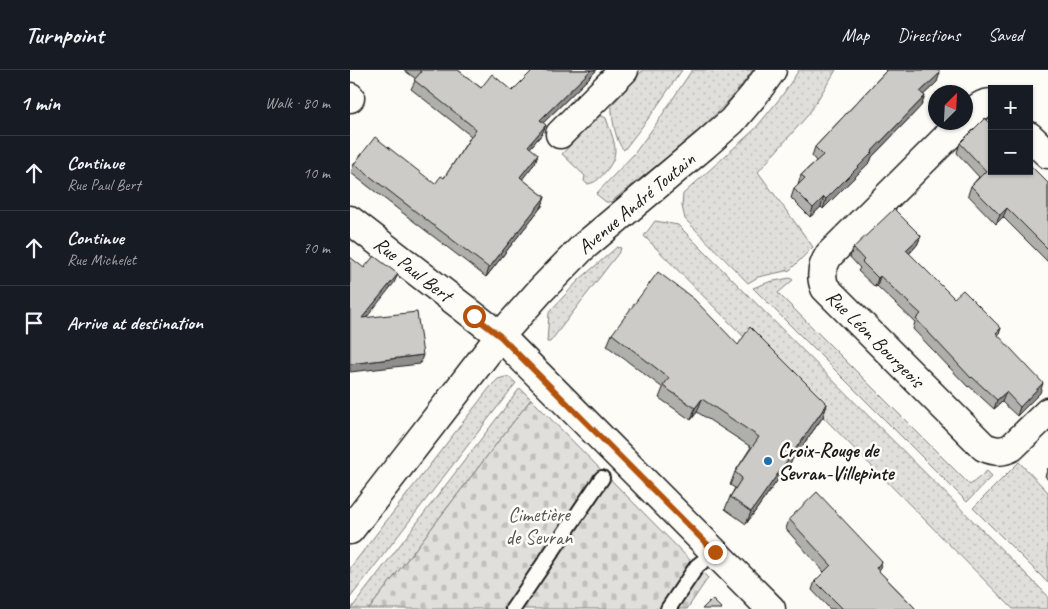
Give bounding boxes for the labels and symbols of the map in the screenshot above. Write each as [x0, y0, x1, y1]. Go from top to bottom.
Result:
north arrow [928, 85, 973, 130]
street label: Avenue André Toutain [572, 146, 701, 260]
street label: Rue Paul Bert [369, 231, 460, 309]
street label: Rue Léon Bourgeois [821, 285, 931, 394]
route start [463, 305, 486, 328]
place label: Croix-Rouge de Sevran-Villepinte [778, 438, 896, 486]
marker: Croix-Rouge de Sevran-Villepinte [762, 455, 774, 467]
park label: Cimetière de Sevran [506, 502, 573, 550]
route end [704, 541, 727, 564]

